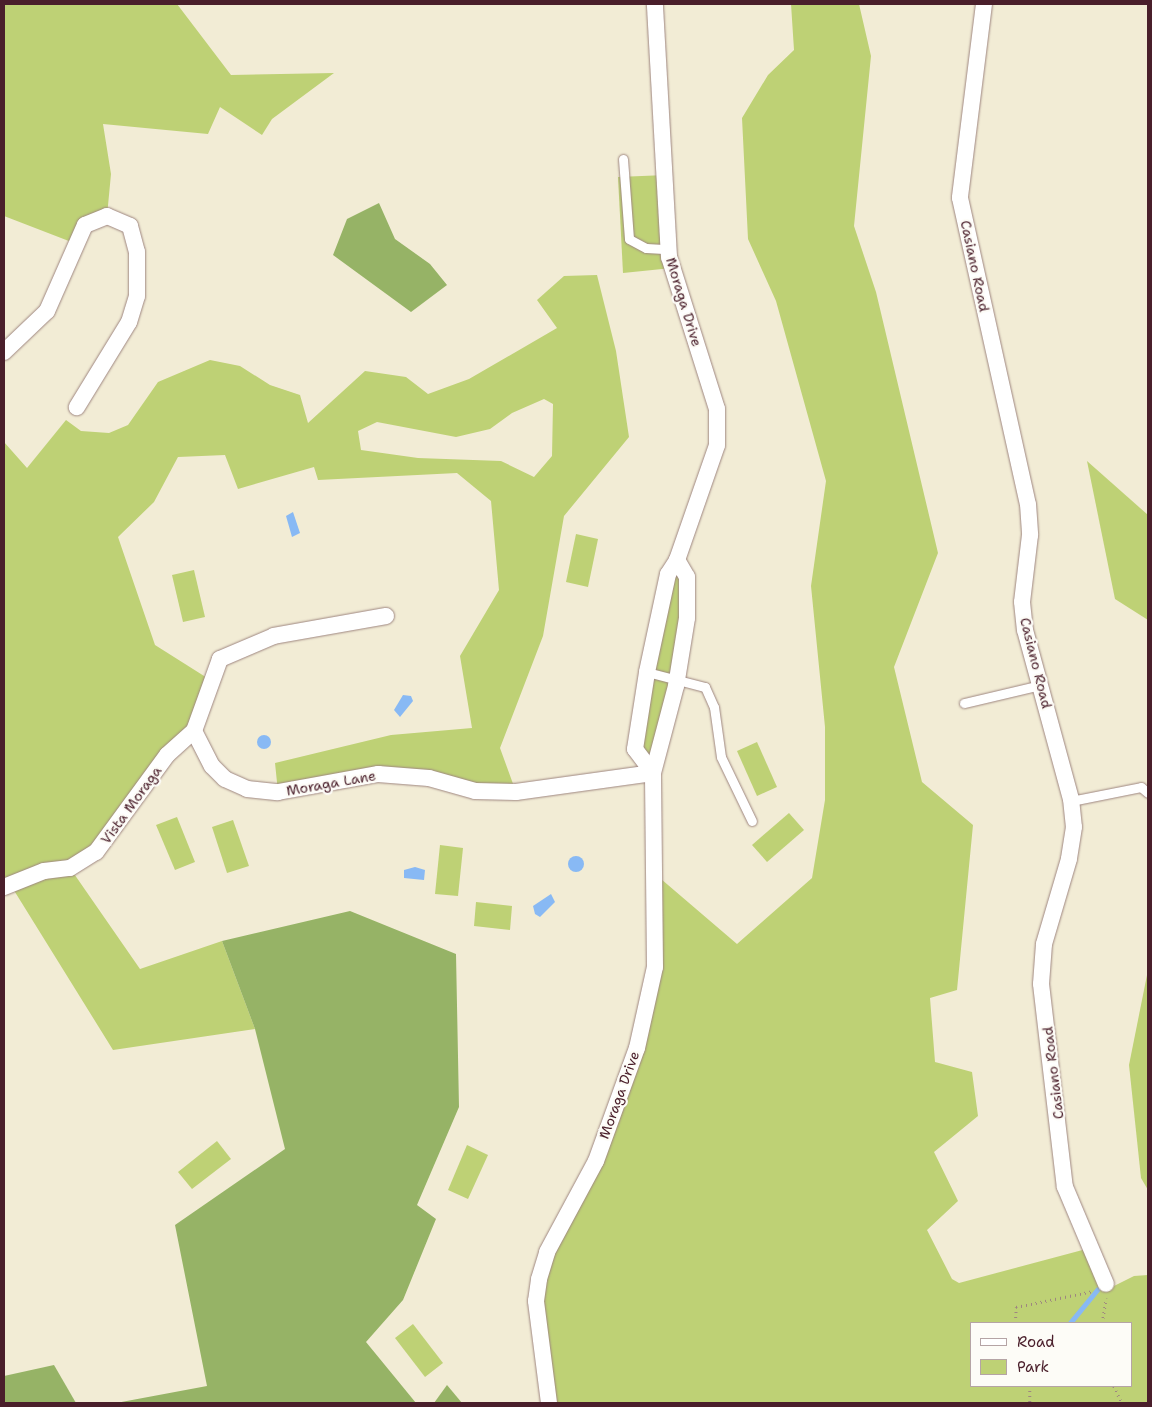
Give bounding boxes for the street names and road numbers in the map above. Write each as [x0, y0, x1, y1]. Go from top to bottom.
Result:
street label: Casiano Road [957, 219, 993, 313]
street label: Moraga Drive [662, 255, 706, 349]
street label: Casiano Road [1017, 616, 1055, 710]
street label: Vista Moraga [97, 763, 165, 847]
street label: Moraga Lane [285, 767, 377, 799]
street label: Casiano Road [1039, 1026, 1067, 1120]
street label: Moraga Drive [595, 1049, 643, 1141]

